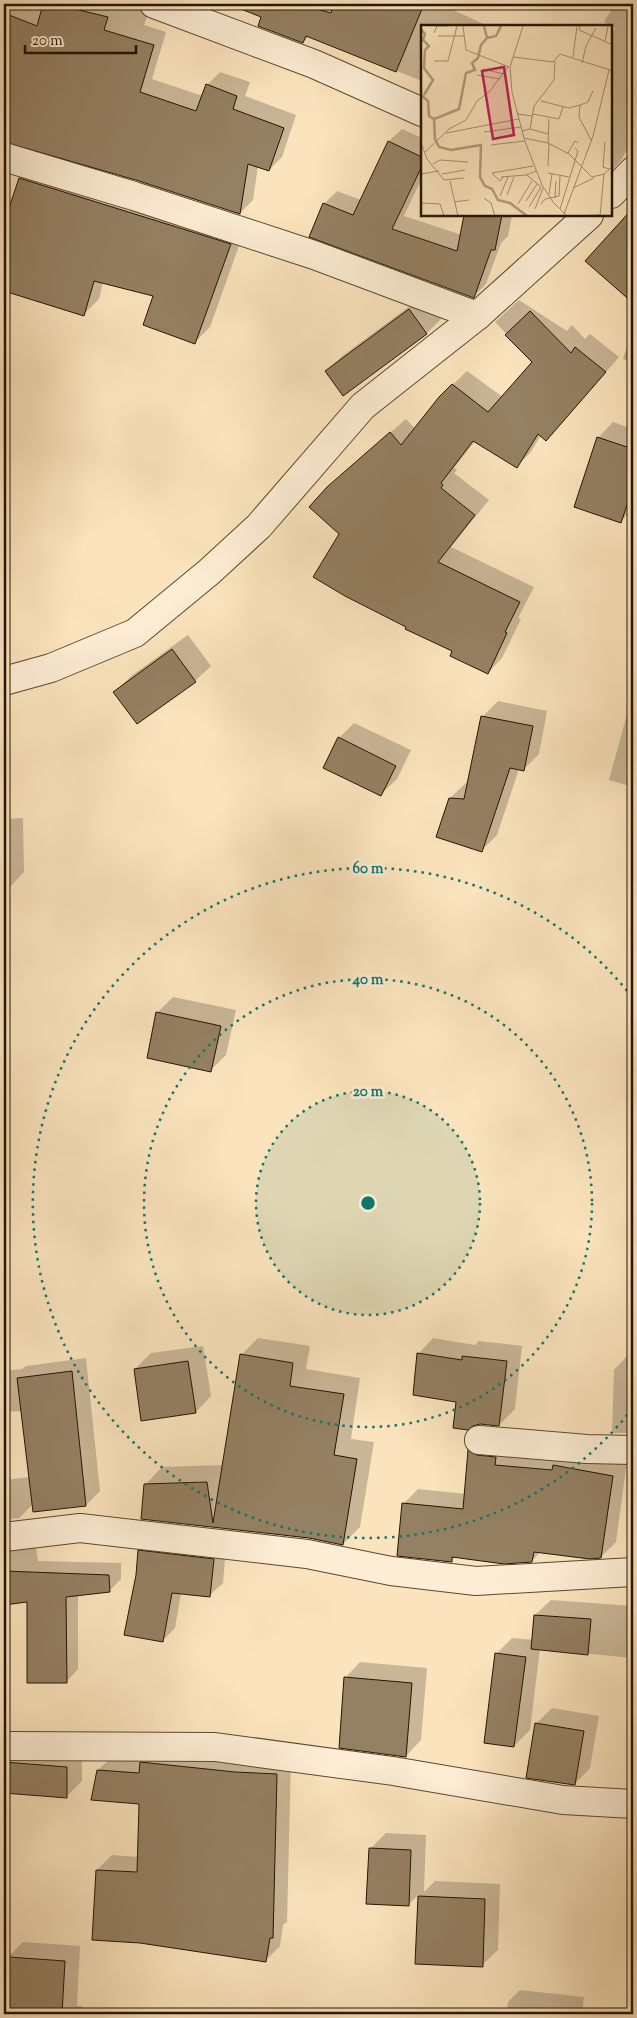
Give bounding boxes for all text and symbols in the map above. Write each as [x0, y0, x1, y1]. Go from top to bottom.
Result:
scale bar [25, 22, 136, 54]
inset map [421, 25, 612, 216]
text: 20 m [32, 31, 63, 52]
text: 60 m [353, 859, 384, 880]
text: 40 m [352, 970, 384, 991]
text: 20 m [353, 1082, 384, 1103]
centre of rings [359, 1194, 377, 1212]

